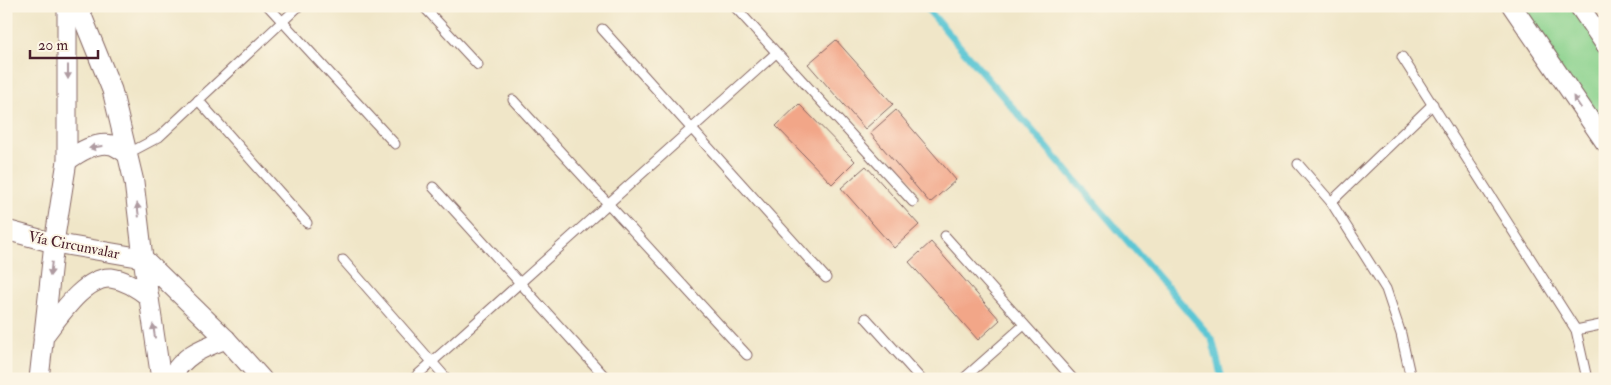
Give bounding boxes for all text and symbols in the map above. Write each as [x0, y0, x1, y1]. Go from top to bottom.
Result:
scale bar [30, 28, 98, 60]
text: 20 m [38, 36, 68, 55]
one-way arrow [64, 65, 72, 81]
one-way arrow [1572, 95, 1582, 109]
one-way arrow [89, 143, 104, 151]
one-way arrow [134, 202, 142, 218]
street label: Vía Circunvalar [27, 227, 122, 264]
one-way arrow [47, 261, 55, 277]
one-way arrow [150, 322, 158, 338]

